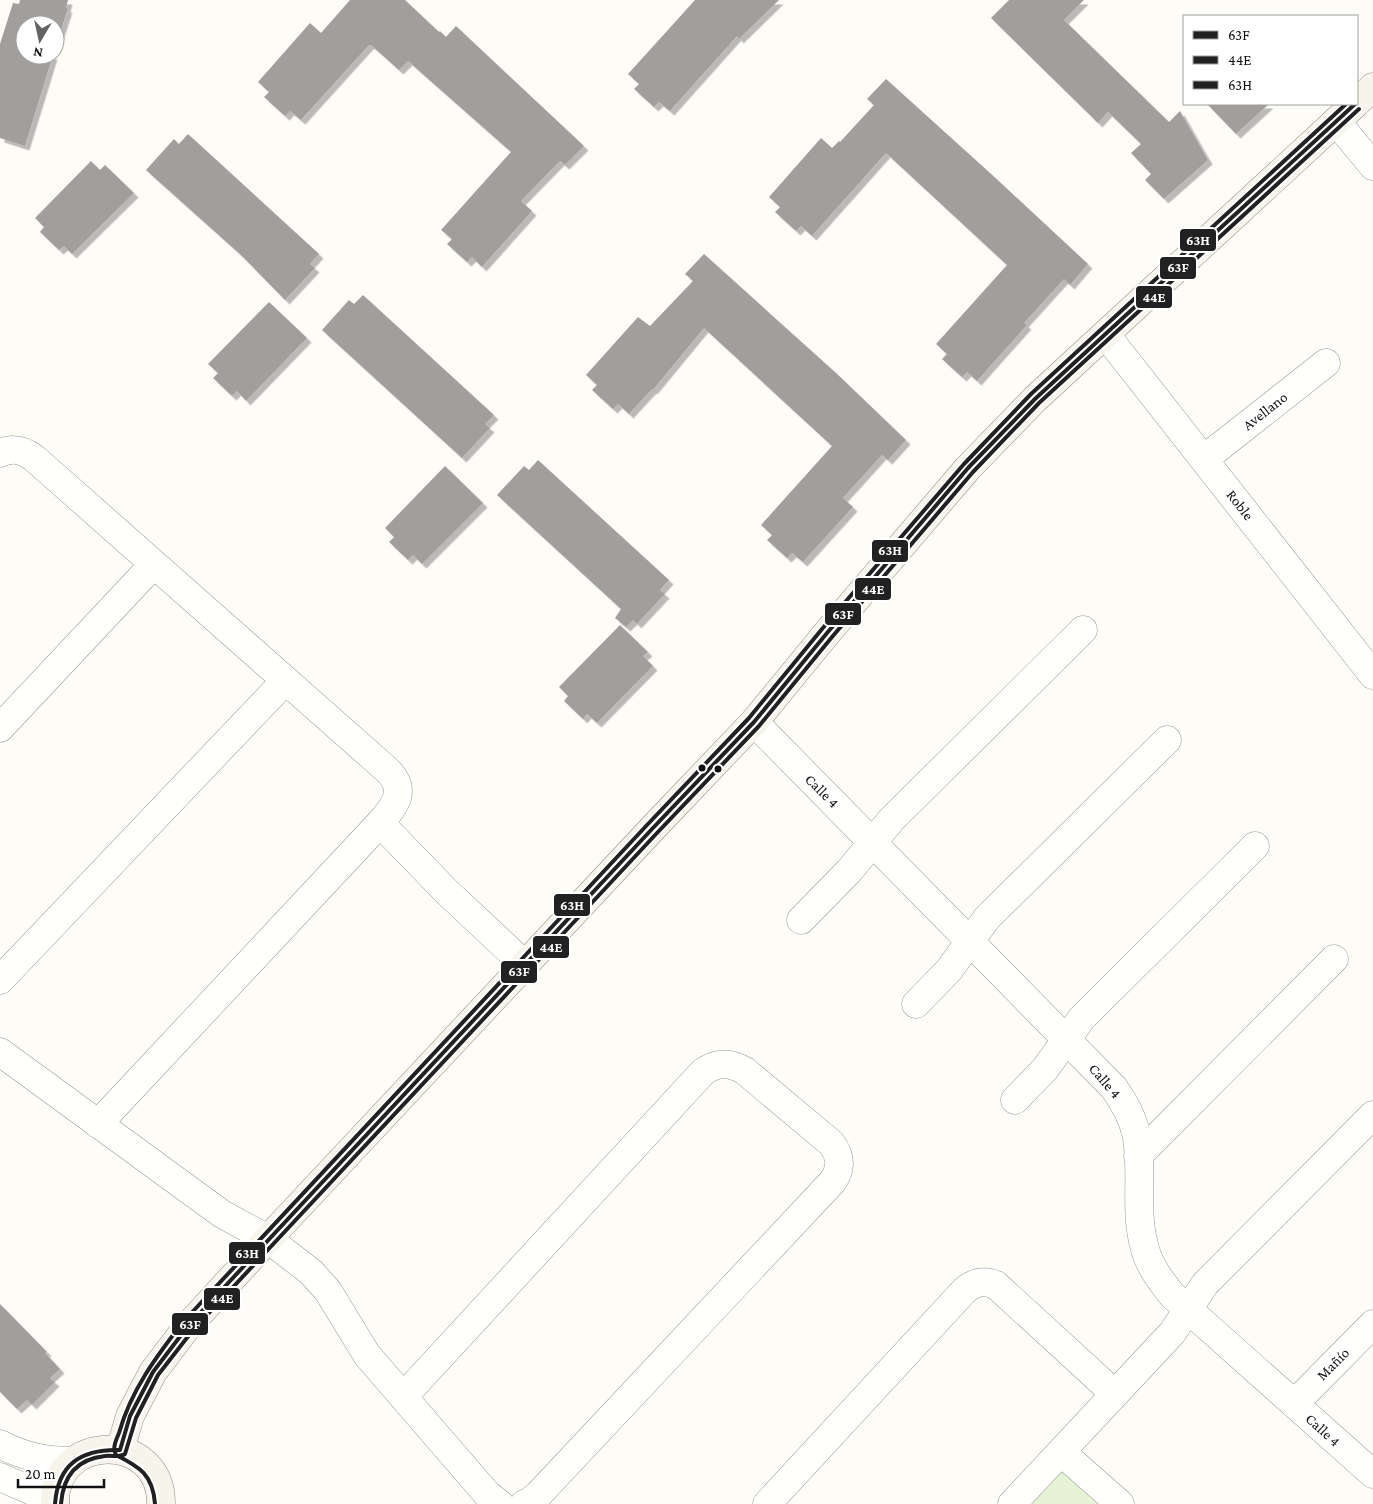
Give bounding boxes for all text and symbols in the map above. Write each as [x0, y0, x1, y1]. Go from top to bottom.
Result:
north arrow [15, 15, 65, 65]
legend [1183, 15, 1358, 105]
text: 63F [1228, 27, 1250, 43]
text: N [32, 44, 44, 61]
text: 44E [1228, 52, 1251, 68]
text: 63H [1228, 77, 1252, 93]
line badge: 63H [1179, 228, 1217, 252]
text: 63H [1186, 232, 1210, 248]
line badge: 63F [1159, 256, 1197, 280]
text: 63F [1167, 259, 1189, 275]
line badge: 44E [1135, 285, 1173, 309]
text: 44E [1142, 289, 1166, 305]
street label: Avellano [1240, 389, 1290, 433]
street label: Roble [1223, 487, 1257, 524]
line badge: 63H [871, 539, 909, 563]
text: 63H [878, 542, 902, 558]
line badge: 44E [854, 577, 892, 601]
text: 44E [861, 581, 885, 597]
line badge: 63F [824, 602, 862, 626]
text: 63F [832, 606, 854, 622]
unlabelled marker [697, 763, 707, 773]
unlabelled marker [713, 764, 723, 774]
street label: Calle 4 [802, 771, 842, 811]
line badge: 63H [553, 893, 591, 917]
text: 63H [560, 897, 584, 913]
line badge: 44E [532, 935, 570, 959]
text: 44E [539, 939, 563, 955]
line badge: 63F [500, 960, 538, 984]
text: 63F [508, 963, 530, 979]
street label: Calle 4 [1086, 1060, 1124, 1102]
line badge: 63H [228, 1241, 266, 1265]
text: 63H [235, 1245, 259, 1261]
line badge: 44E [203, 1287, 241, 1311]
text: 44E [210, 1290, 234, 1306]
line badge: 63F [171, 1312, 209, 1336]
text: 63F [179, 1316, 201, 1332]
street label: Mañío [1314, 1345, 1352, 1383]
street label: Calle 4 [1303, 1410, 1343, 1450]
scale bar [18, 1456, 104, 1488]
text: 20 m [25, 1466, 56, 1482]

